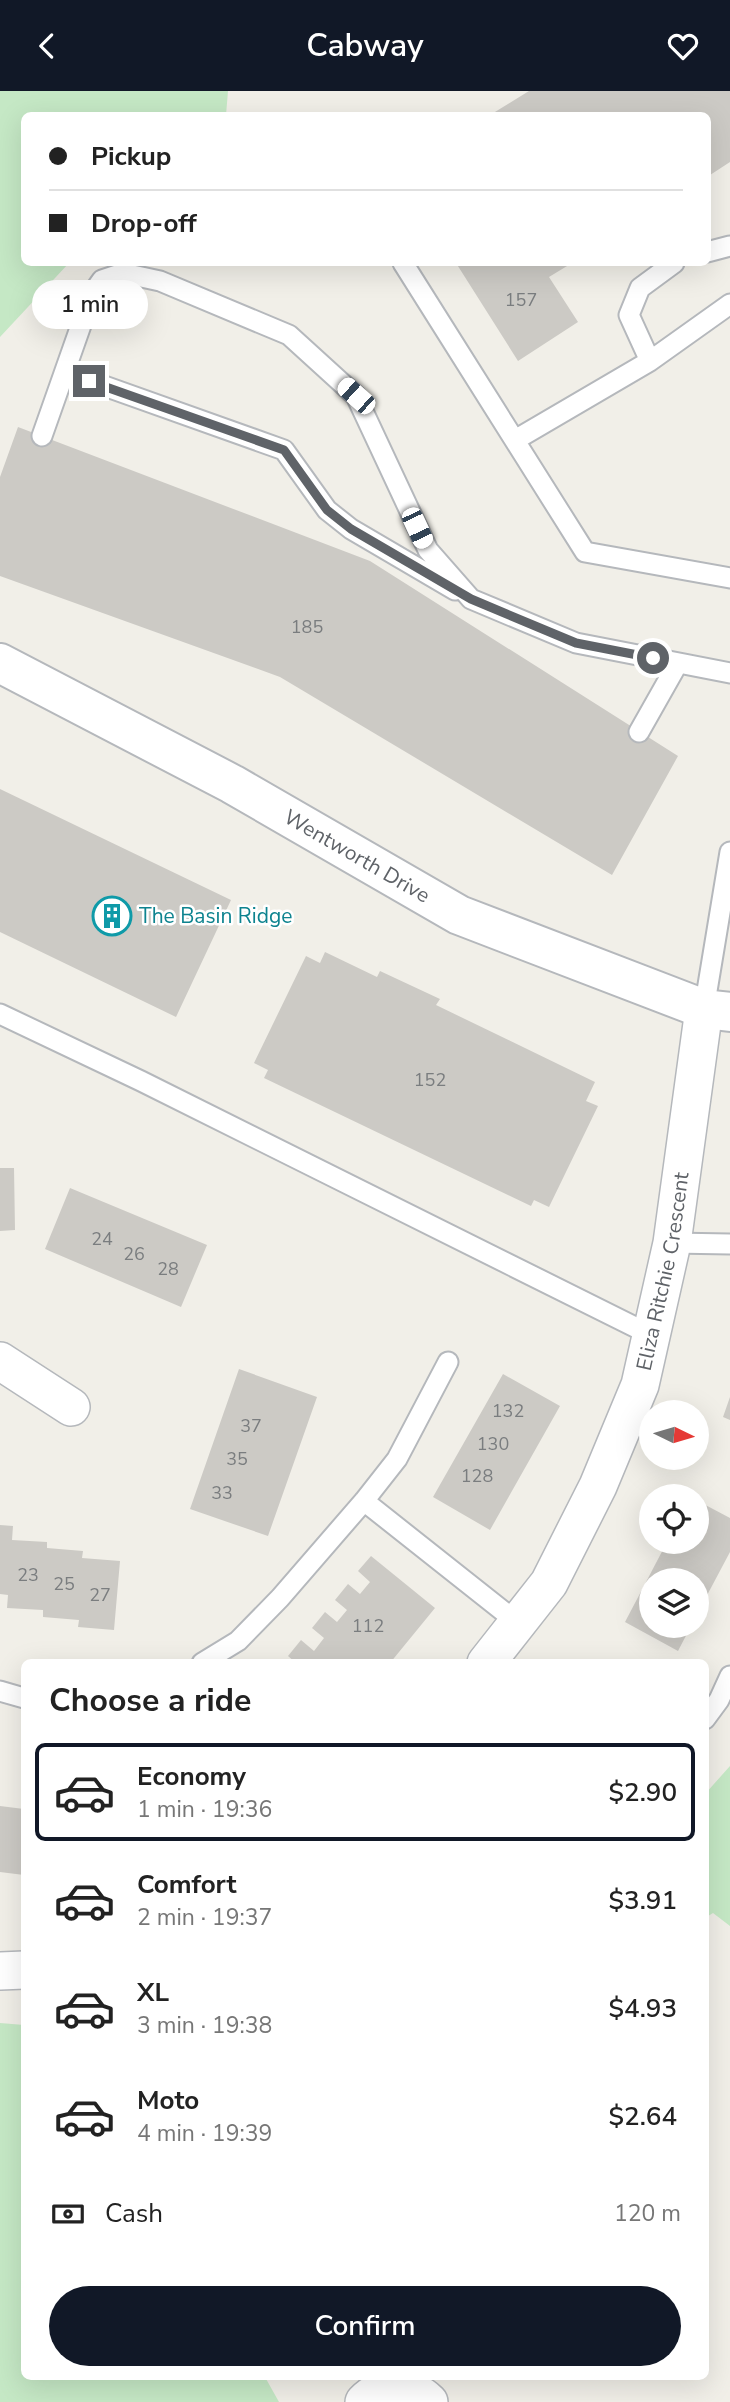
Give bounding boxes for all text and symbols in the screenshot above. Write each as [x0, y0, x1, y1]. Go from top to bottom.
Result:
text: Cabway [306, 24, 424, 67]
icon: back [28, 27, 66, 65]
icon: heart [664, 27, 702, 65]
text: Pickup [91, 139, 171, 174]
text: Drop-off [91, 206, 197, 241]
callout: 1 min [31, 279, 147, 329]
house number: 157 [505, 288, 537, 312]
text: 1 min [61, 289, 119, 320]
route end [73, 365, 105, 397]
car [334, 374, 379, 418]
car [399, 505, 436, 551]
house number: 185 [291, 615, 323, 639]
route start [637, 642, 669, 674]
street label: Wentworth Drive [279, 803, 435, 909]
building icon: The Basin Ridge [91, 895, 133, 937]
place label: The Basin Ridge [139, 902, 292, 930]
house number: 152 [414, 1068, 446, 1092]
street label: Eliza Ritchie Crescent [630, 1170, 696, 1373]
house number: 24 [91, 1227, 113, 1251]
house number: 26 [123, 1242, 145, 1266]
house number: 28 [157, 1257, 179, 1281]
house number: 132 [492, 1399, 524, 1423]
north arrow [639, 1400, 709, 1470]
map controls [639, 1400, 709, 1638]
house number: 37 [240, 1414, 262, 1438]
house number: 130 [477, 1432, 509, 1456]
house number: 35 [226, 1447, 248, 1471]
house number: 128 [461, 1464, 493, 1488]
house number: 33 [211, 1481, 233, 1505]
button: locate [639, 1484, 709, 1554]
house number: 23 [17, 1563, 39, 1587]
button: layers [639, 1568, 709, 1638]
house number: 25 [53, 1572, 75, 1596]
house number: 27 [89, 1583, 111, 1607]
house number: 112 [352, 1614, 384, 1638]
text: Choose a ride [49, 1679, 251, 1722]
text: Economy [137, 1759, 246, 1794]
icon: car [53, 1761, 116, 1824]
text: $2.90 [608, 1775, 677, 1810]
text: 1 min · 19:36 [137, 1794, 272, 1825]
text: Comfort [137, 1867, 237, 1902]
icon: car [53, 1869, 116, 1932]
text: $3.91 [608, 1883, 677, 1918]
text: 2 min · 19:37 [137, 1902, 272, 1933]
text: XL [137, 1975, 169, 2010]
icon: car [53, 1977, 116, 2040]
text: $4.93 [608, 1991, 677, 2026]
text: 3 min · 19:38 [137, 2010, 272, 2041]
text: Moto [137, 2083, 199, 2118]
icon: car [53, 2085, 116, 2148]
text: $2.64 [608, 2099, 677, 2134]
text: 4 min · 19:39 [137, 2118, 272, 2149]
icon: cash [49, 2195, 87, 2233]
text: Cash [105, 2196, 163, 2231]
text: 120 m [614, 2198, 681, 2229]
button: Confirm [49, 2286, 681, 2366]

